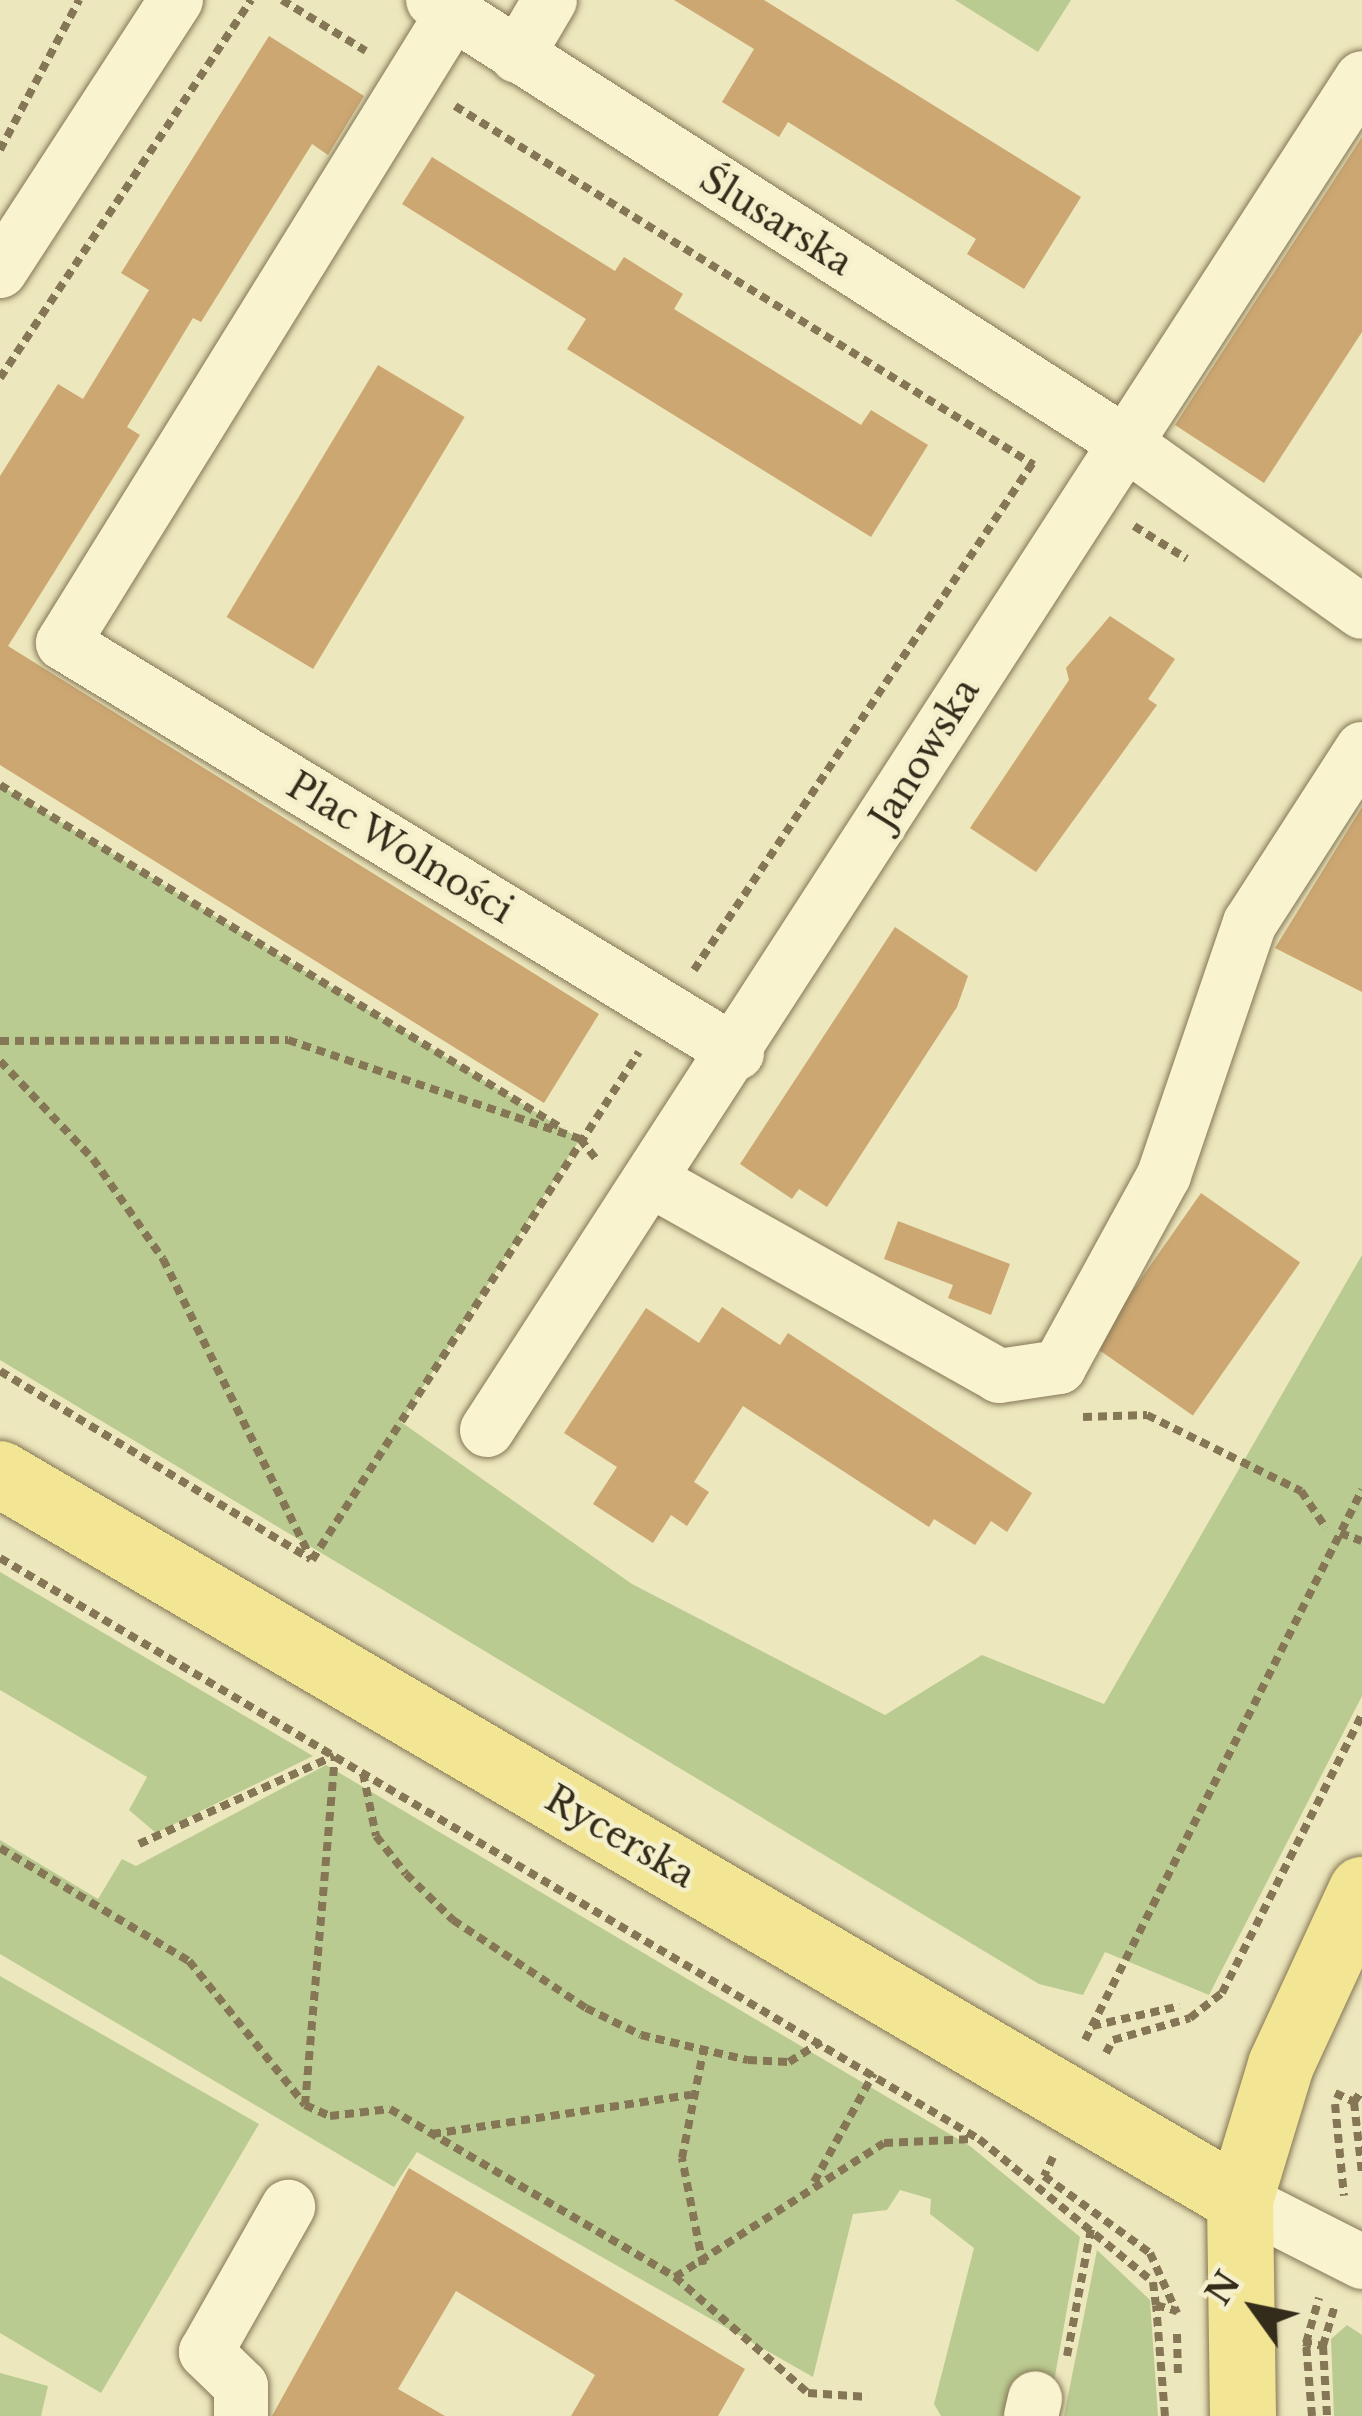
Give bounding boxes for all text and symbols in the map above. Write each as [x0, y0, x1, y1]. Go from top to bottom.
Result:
street label: Ślusarska [692, 157, 860, 285]
street label: Janowska [862, 671, 988, 837]
street label: Plac Wolności [279, 763, 521, 933]
street label: Rycerska [538, 1777, 702, 1897]
north arrow [1194, 2248, 1314, 2368]
text: N [1198, 2264, 1249, 2312]

